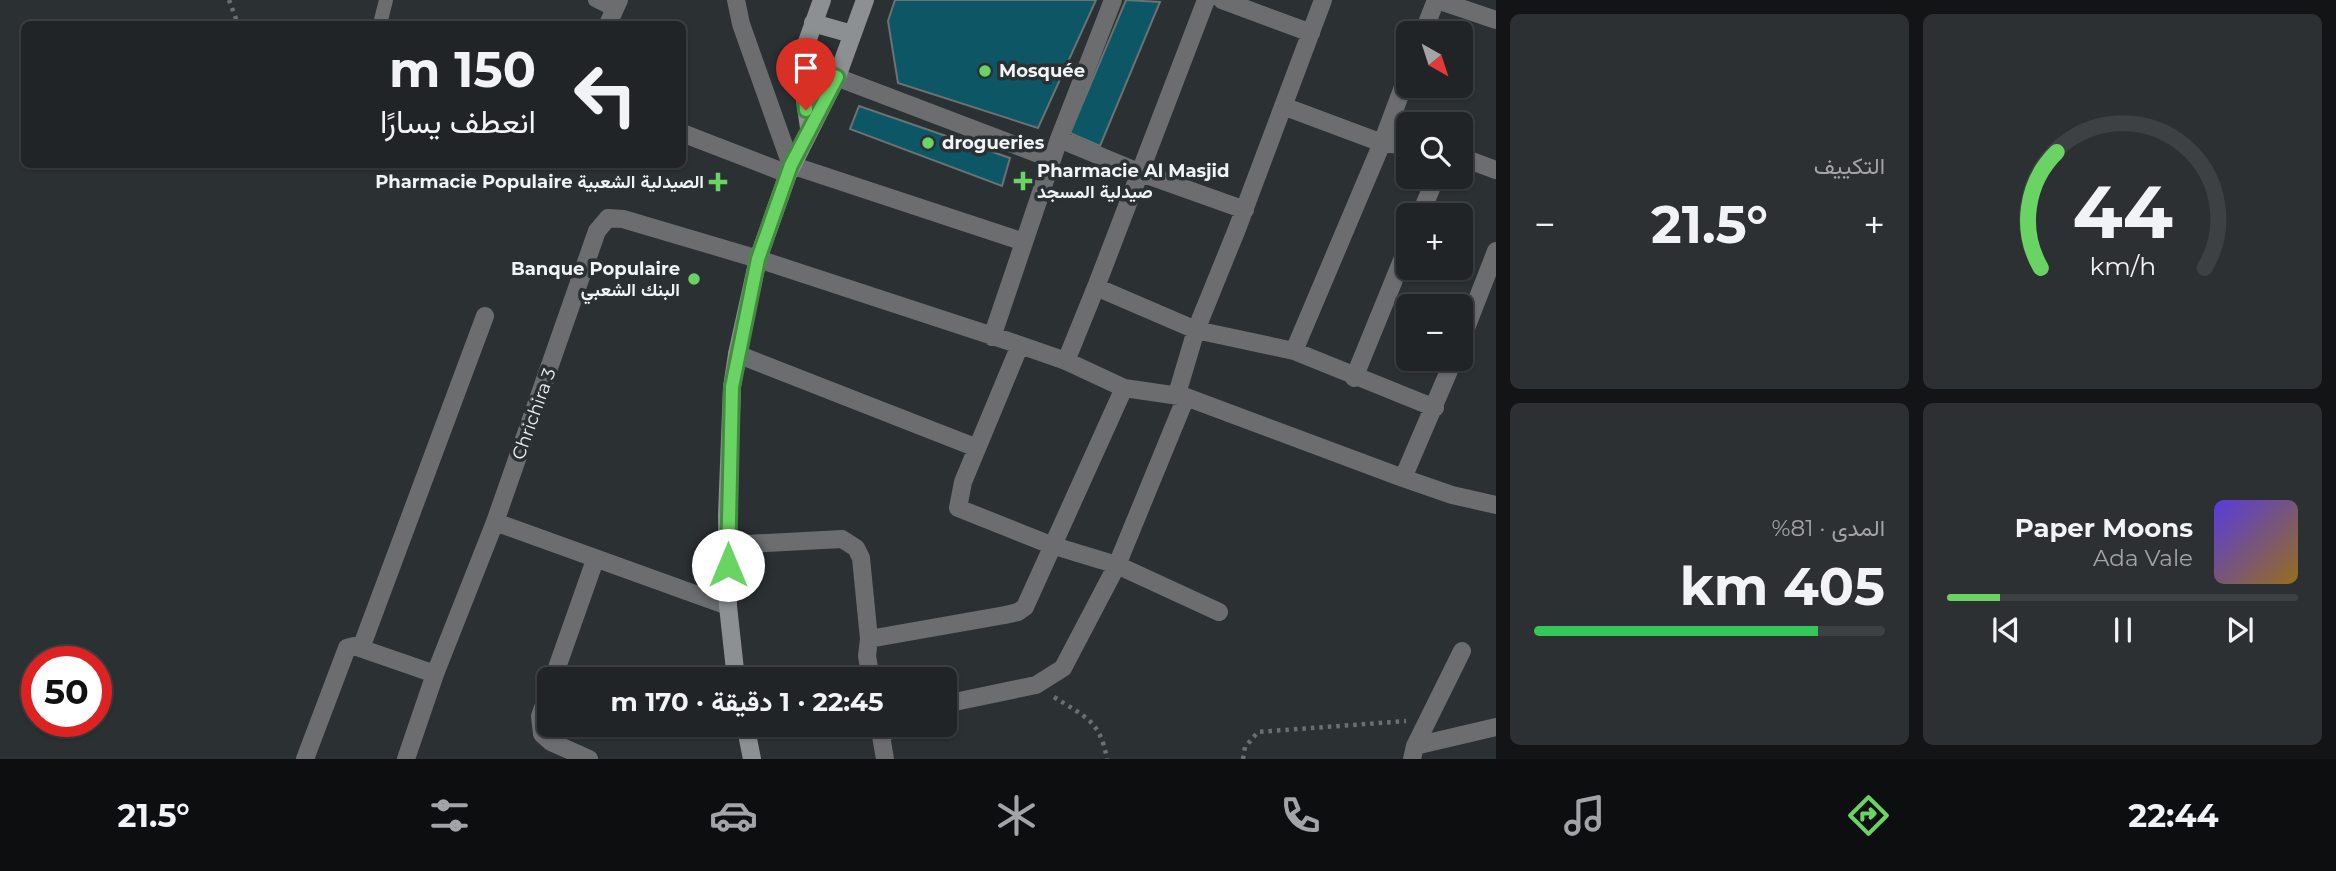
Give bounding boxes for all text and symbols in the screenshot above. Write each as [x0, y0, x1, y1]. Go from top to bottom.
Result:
north arrow [1396, 21, 1474, 98]
map controls [1396, 21, 1473, 371]
pin [776, 38, 836, 110]
text: 150 m [389, 40, 536, 99]
icon: left [560, 49, 651, 140]
icon: arrive [787, 49, 825, 87]
place label: Mosquée [999, 60, 1085, 82]
marker: Mosquée [977, 63, 993, 79]
text: انعطف يسارًا [380, 102, 536, 141]
button: search [1396, 112, 1473, 189]
place label: drogueries [942, 132, 1045, 154]
marker: drogueries [920, 135, 936, 151]
text: التكييف [1814, 152, 1885, 180]
place label: Pharmacie Al Masjid صيدلية المسجد [1037, 160, 1229, 203]
text: 44 [2072, 168, 2173, 256]
place label: Pharmacie Populaire الصيدلية الشعبية [375, 171, 704, 193]
marker: Pharmacie Al Masjid صيدلية المسجد [1015, 173, 1031, 189]
marker: Pharmacie Populaire الصيدلية الشعبية [710, 174, 726, 190]
text: 21.5° [1651, 193, 1768, 256]
text: − [1534, 201, 1556, 248]
text: + [1863, 201, 1885, 248]
button: + [1396, 203, 1473, 280]
text: km/h [2089, 250, 2156, 280]
place label: Banque Populaire البنك الشعبي [511, 258, 680, 305]
marker: Banque Populaire البنك الشعبي [686, 271, 702, 287]
button: − [1396, 294, 1473, 371]
street label: Chrichira 3 [507, 365, 561, 463]
text: Paper Moons [2015, 512, 2193, 544]
text: المدى · 81% [1771, 514, 1885, 542]
position arrow [691, 528, 765, 602]
text: Ada Vale [2093, 544, 2193, 572]
text: 405 km [1680, 555, 1885, 618]
icon: previous [1987, 611, 2025, 649]
icon: pause [2104, 611, 2142, 649]
icon: next [2221, 611, 2259, 649]
speed limit sign: 50 [21, 646, 112, 737]
text: 22:45 · 1 دقيقة · 170 m [611, 686, 884, 718]
icon: filters [425, 791, 474, 840]
icon: car [709, 791, 758, 840]
icon: climate [992, 791, 1041, 840]
icon: phone [1276, 791, 1325, 840]
icon: music [1560, 791, 1609, 840]
icon: directions [1844, 791, 1893, 840]
text: 21.5° [118, 796, 190, 835]
text: 22:44 [2128, 796, 2219, 835]

